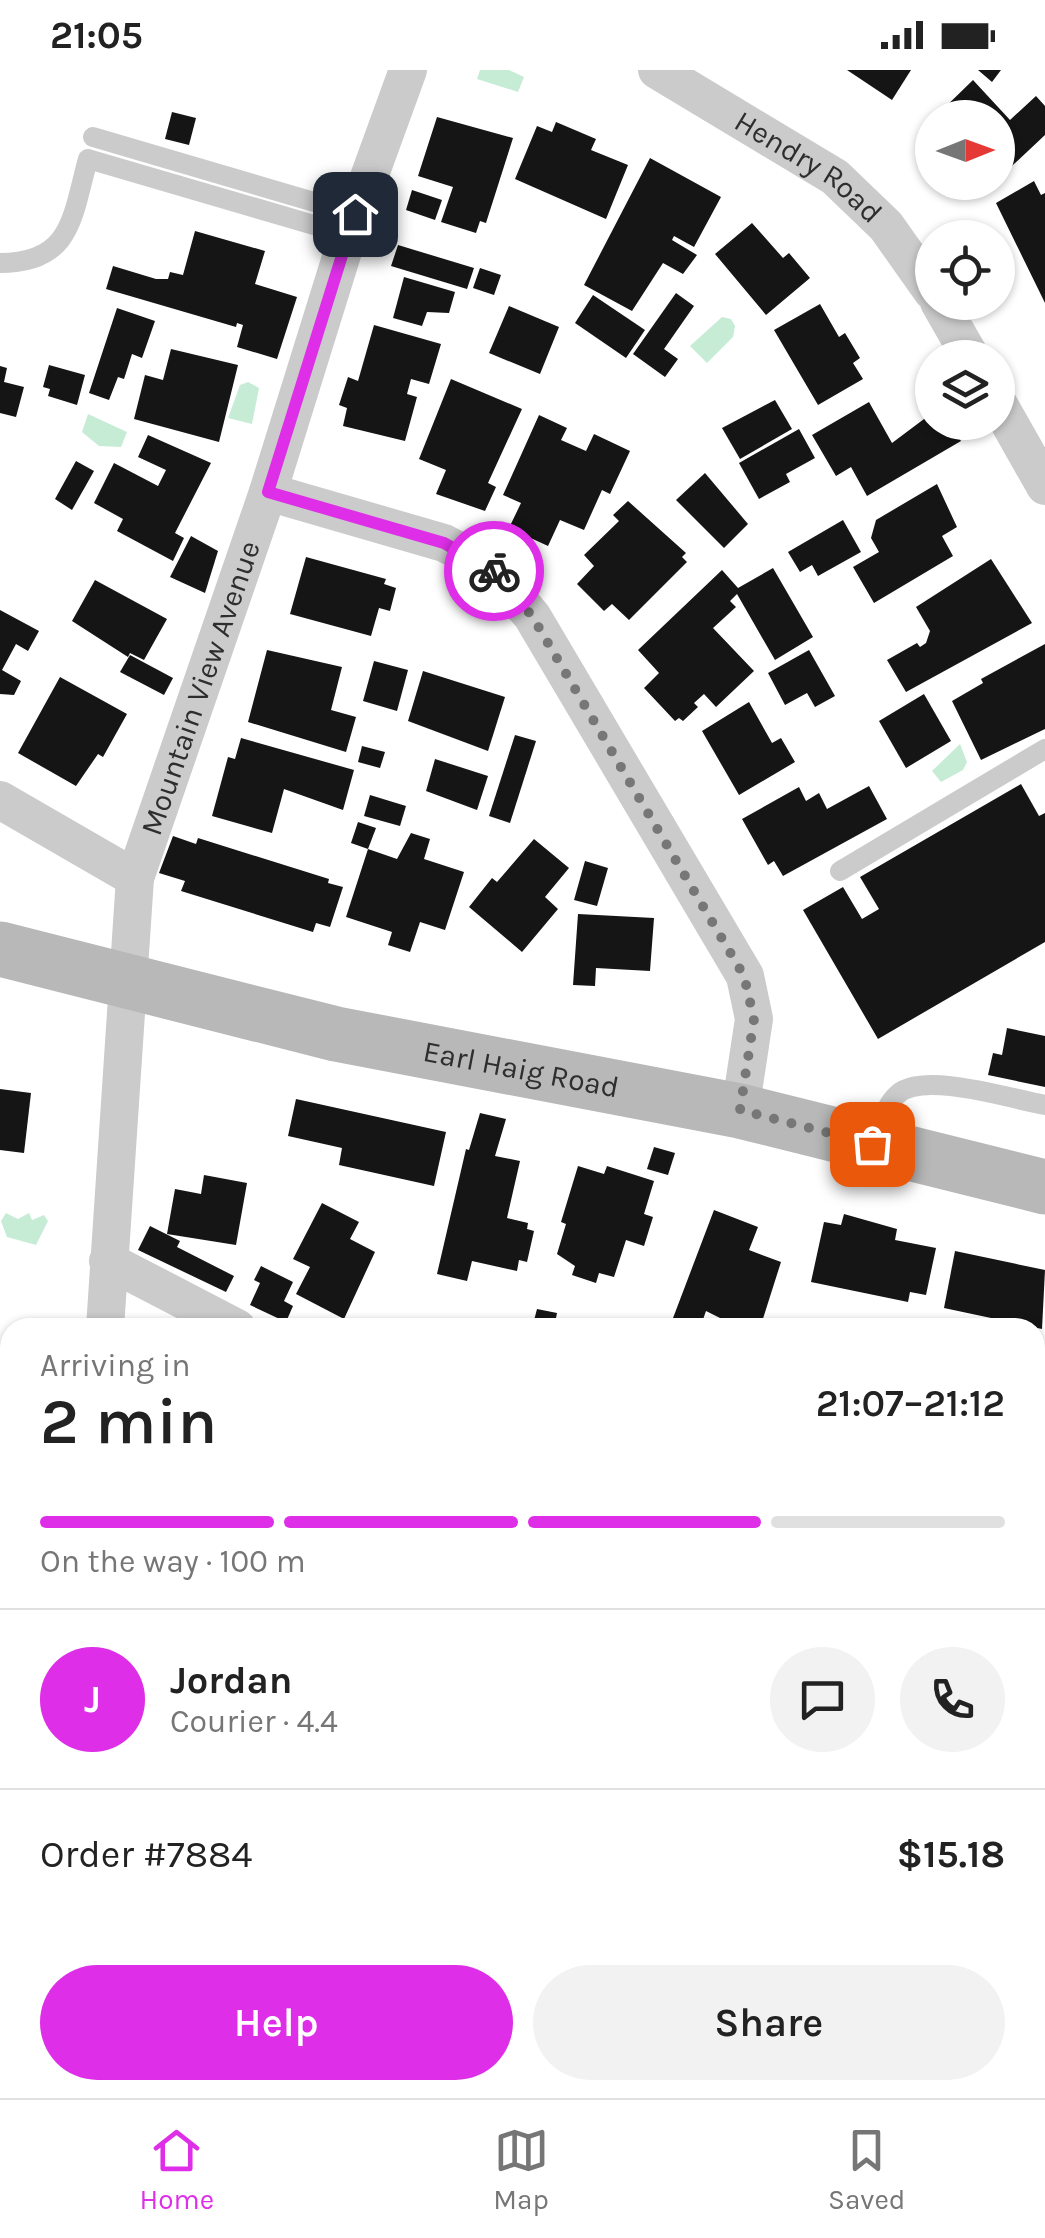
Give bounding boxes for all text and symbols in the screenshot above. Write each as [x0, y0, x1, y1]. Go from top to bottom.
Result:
text: 21:05 [50, 13, 143, 58]
north arrow [915, 100, 1015, 200]
map controls [915, 100, 1015, 440]
street label: Hendry Road [728, 103, 890, 231]
pin [313, 172, 398, 257]
icon: home [328, 187, 383, 242]
button: locate [915, 220, 1015, 320]
button: layers [915, 340, 1015, 440]
courier [444, 521, 544, 621]
street label: Mountain View Avenue [133, 536, 268, 840]
icon: bike [467, 544, 522, 599]
street label: Earl Haig Road [420, 1033, 622, 1106]
pin [830, 1102, 915, 1187]
icon: bag [845, 1117, 900, 1172]
text: Arriving in [40, 1347, 191, 1384]
text: 21:07–21:12 [816, 1381, 1005, 1426]
text: 2 min [40, 1383, 217, 1459]
text: On the way · 100 m [40, 1543, 306, 1580]
button: chat [770, 1647, 875, 1752]
button: phone [900, 1647, 1005, 1752]
text: Jordan [170, 1658, 293, 1703]
text: J [84, 1677, 101, 1722]
text: Courier · 4.4 [170, 1703, 338, 1740]
text: Order #7884 [40, 1832, 253, 1877]
text: $15.18 [897, 1832, 1005, 1877]
button: Help [40, 1965, 513, 2080]
button: Share [533, 1965, 1005, 2080]
tab: Home [140, 2123, 214, 2216]
tab: Map [493, 2123, 549, 2216]
tab: Saved [828, 2123, 905, 2216]

